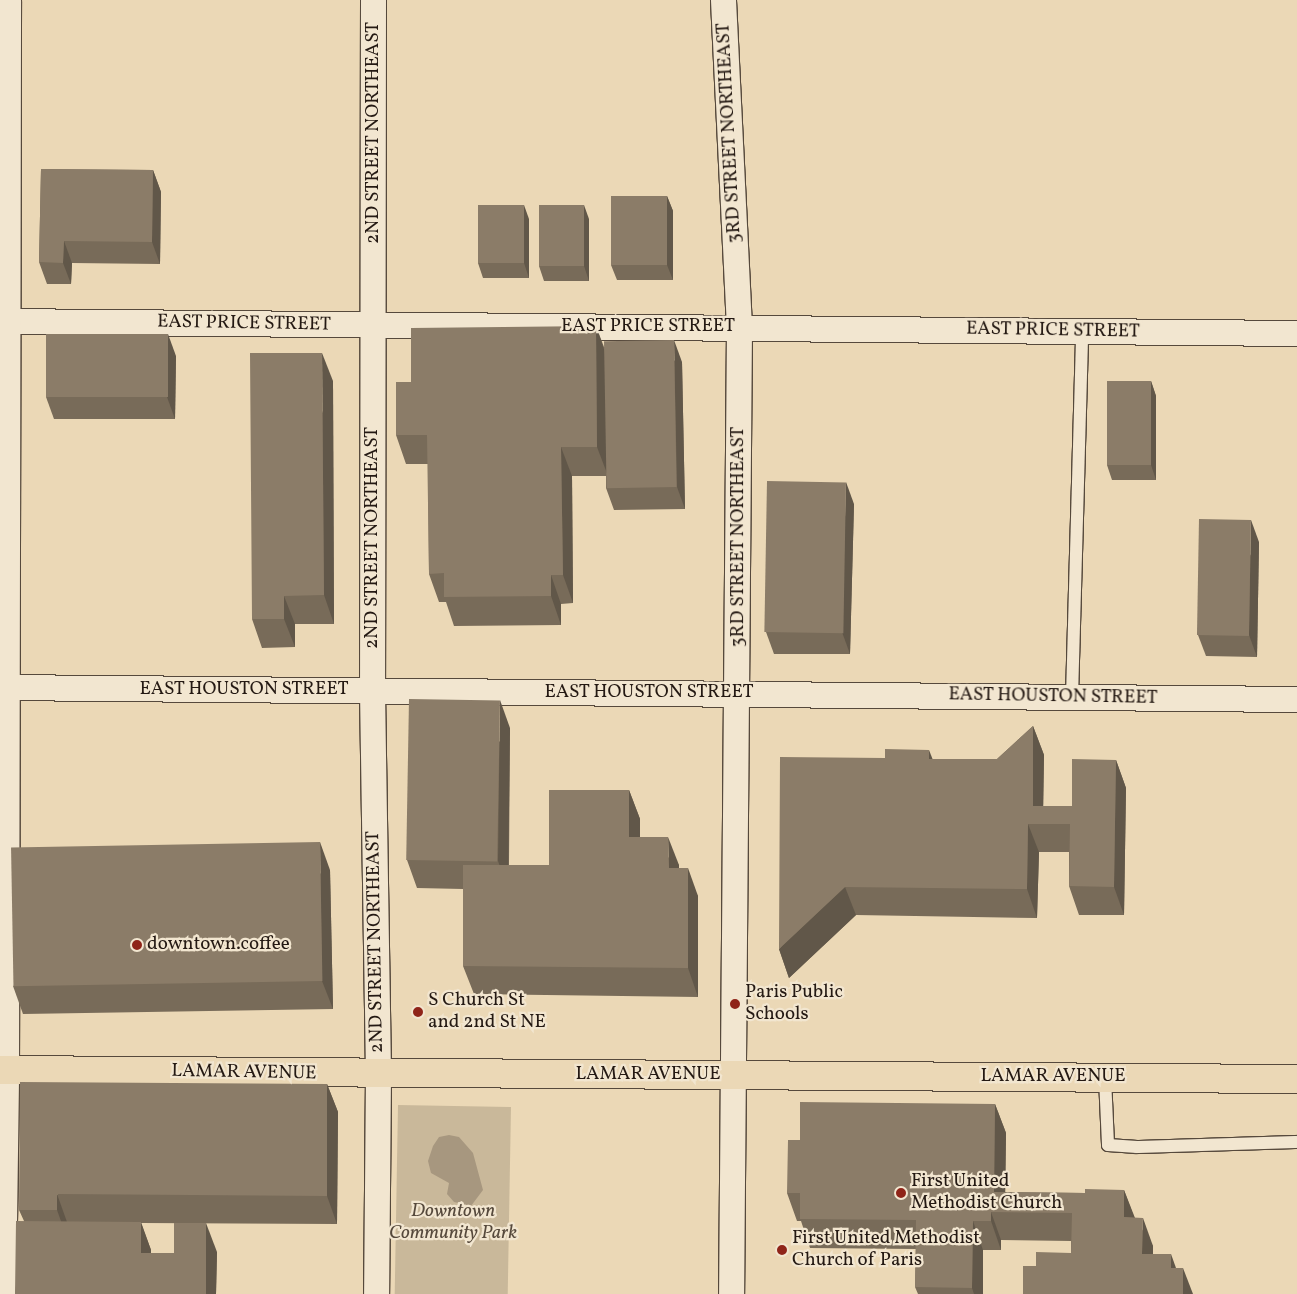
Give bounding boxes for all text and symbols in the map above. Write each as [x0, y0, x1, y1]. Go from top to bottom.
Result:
street label: 2ND STREET NORTHEAST [363, 22, 385, 244]
street label: 3RD STREET NORTHEAST [713, 22, 747, 244]
street label: EAST PRICE STREET [157, 311, 331, 337]
street label: EAST PRICE STREET [561, 316, 735, 338]
street label: EAST PRICE STREET [966, 318, 1140, 344]
street label: 3RD STREET NORTHEAST [728, 426, 750, 648]
street label: 2ND STREET NORTHEAST [362, 427, 384, 649]
street label: EAST HOUSTON STREET [139, 679, 349, 701]
street label: EAST HOUSTON STREET [544, 682, 754, 704]
street label: EAST HOUSTON STREET [948, 684, 1158, 710]
street label: 2ND STREET NORTHEAST [363, 830, 389, 1054]
place label: downtown.coffee [147, 934, 290, 956]
marker: downtown.coffee [131, 939, 143, 951]
place label: Paris Public Schools [745, 982, 843, 1026]
place label: S Church St and 2nd St NE [428, 990, 546, 1034]
marker: Paris Public Schools [729, 998, 741, 1010]
marker: S Church St and 2nd St NE [412, 1006, 424, 1018]
street label: LAMAR AVENUE [171, 1060, 317, 1086]
street label: LAMAR AVENUE [575, 1064, 721, 1086]
street label: LAMAR AVENUE [980, 1066, 1126, 1088]
place label: First United Methodist Church [911, 1171, 1062, 1215]
marker: First United Methodist Church [895, 1187, 907, 1199]
park label: Downtown Community Park [389, 1201, 517, 1245]
place label: First United Methodist Church of Paris [792, 1228, 980, 1272]
marker: First United Methodist Church of Paris [776, 1244, 788, 1256]

